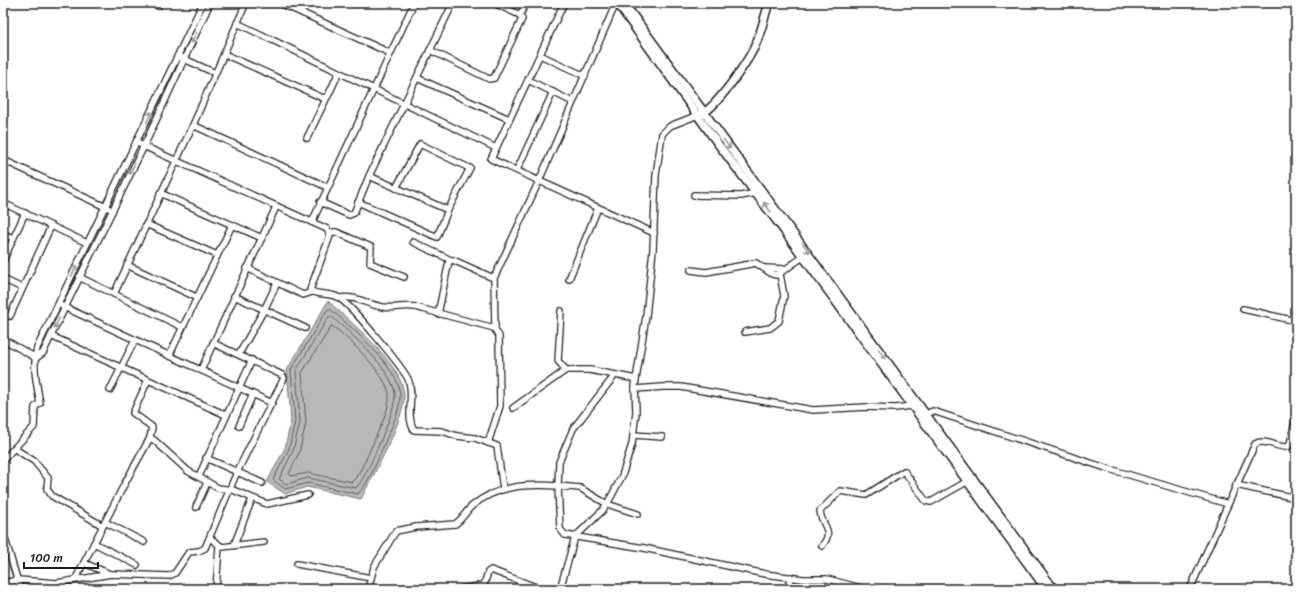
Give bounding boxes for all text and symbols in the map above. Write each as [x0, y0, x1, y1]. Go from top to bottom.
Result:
one-way arrow [190, 32, 197, 44]
one-way arrow [146, 111, 153, 123]
one-way arrow [723, 139, 732, 150]
one-way arrow [128, 162, 136, 174]
one-way arrow [762, 202, 771, 213]
one-way arrow [801, 243, 810, 254]
one-way arrow [71, 266, 78, 278]
one-way arrow [53, 317, 61, 329]
one-way arrow [878, 348, 886, 359]
scale bar [24, 544, 98, 570]
text: 100 m [30, 547, 63, 569]

